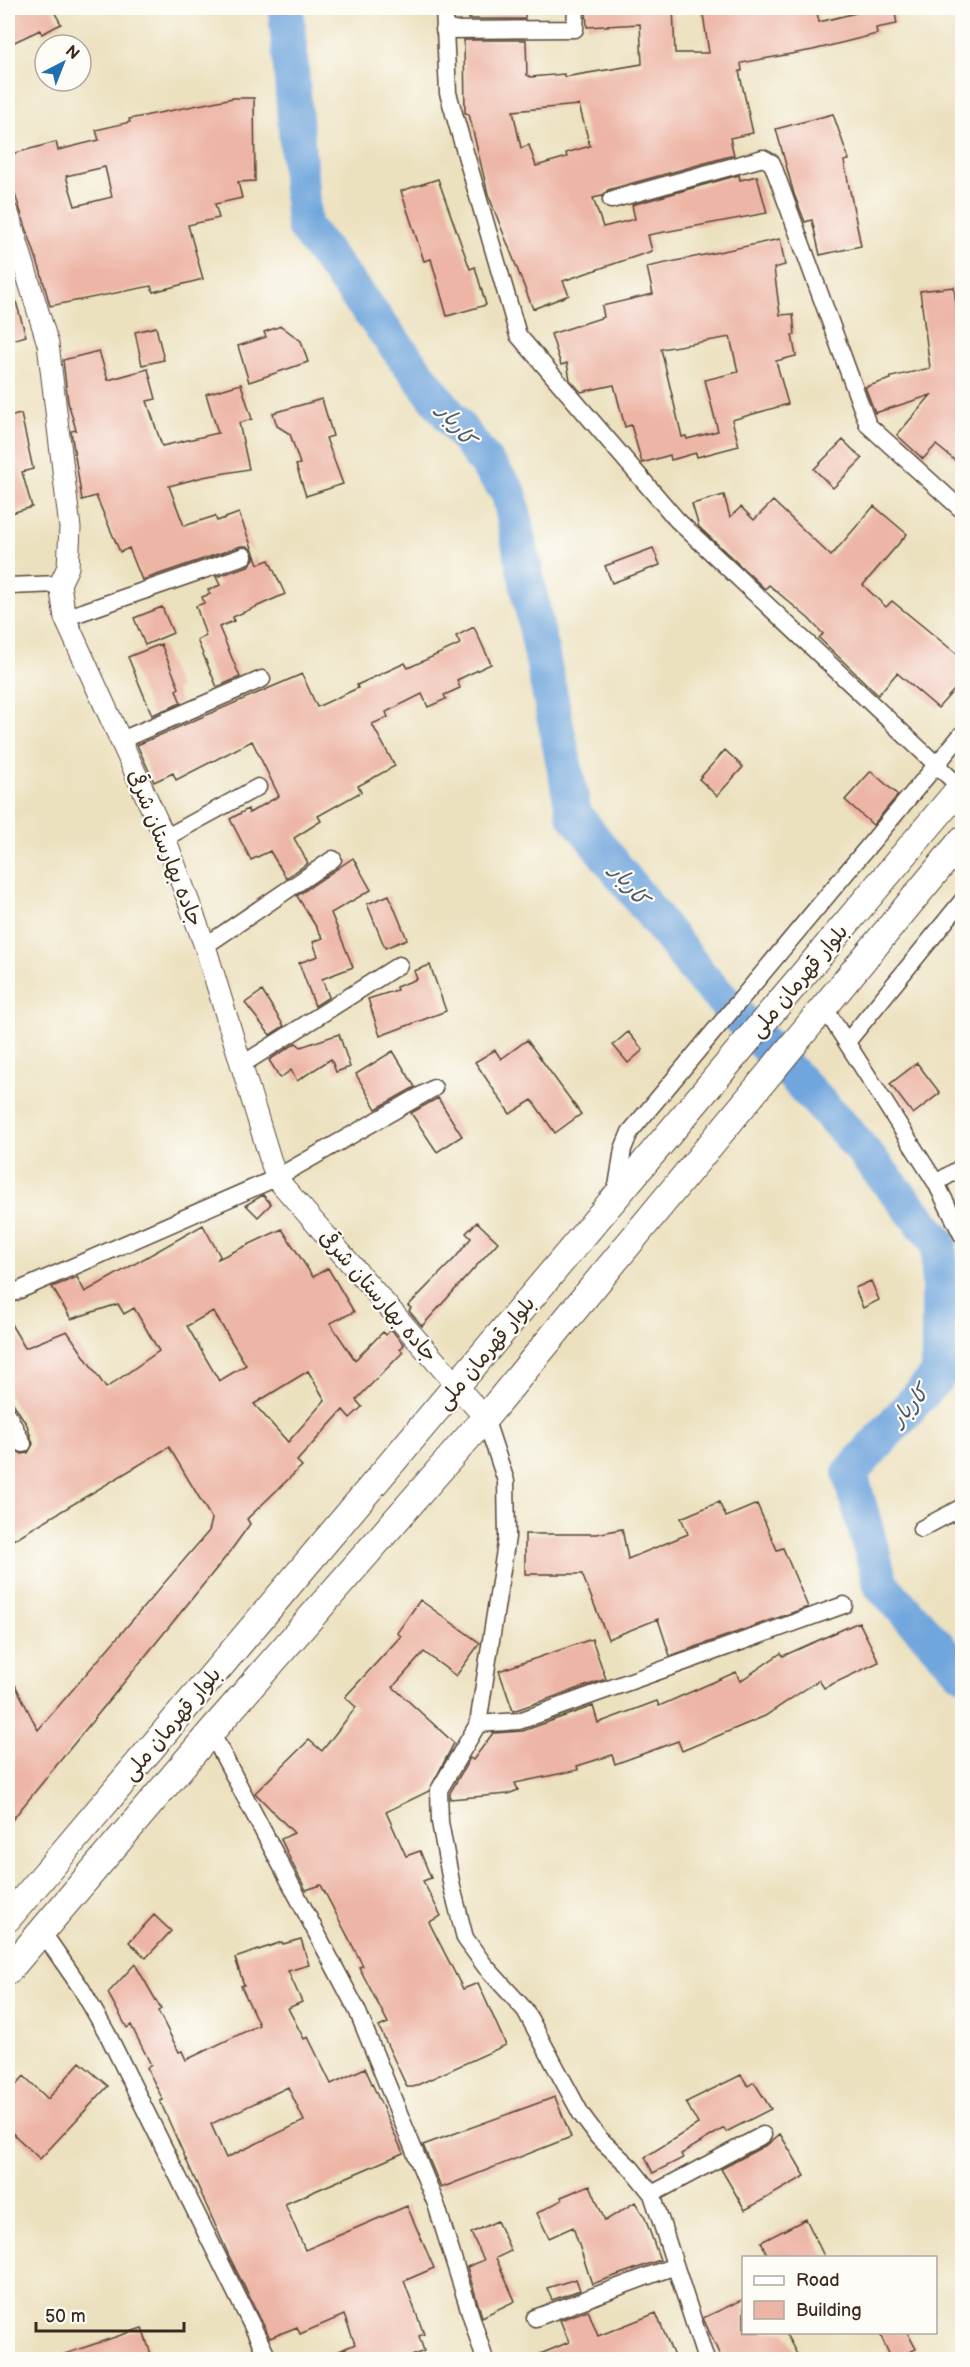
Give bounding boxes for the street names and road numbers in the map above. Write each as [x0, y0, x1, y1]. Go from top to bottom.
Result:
street label: جاده بهارستان شرقی [122, 765, 209, 930]
street label: بلوار قهرمان ملی [744, 919, 854, 1043]
street label: جاده بهارستان شرقی [314, 1224, 443, 1367]
street label: بلوار قهرمان ملی [431, 1291, 541, 1415]
street label: بلوار قهرمان ملی [117, 1662, 227, 1786]

